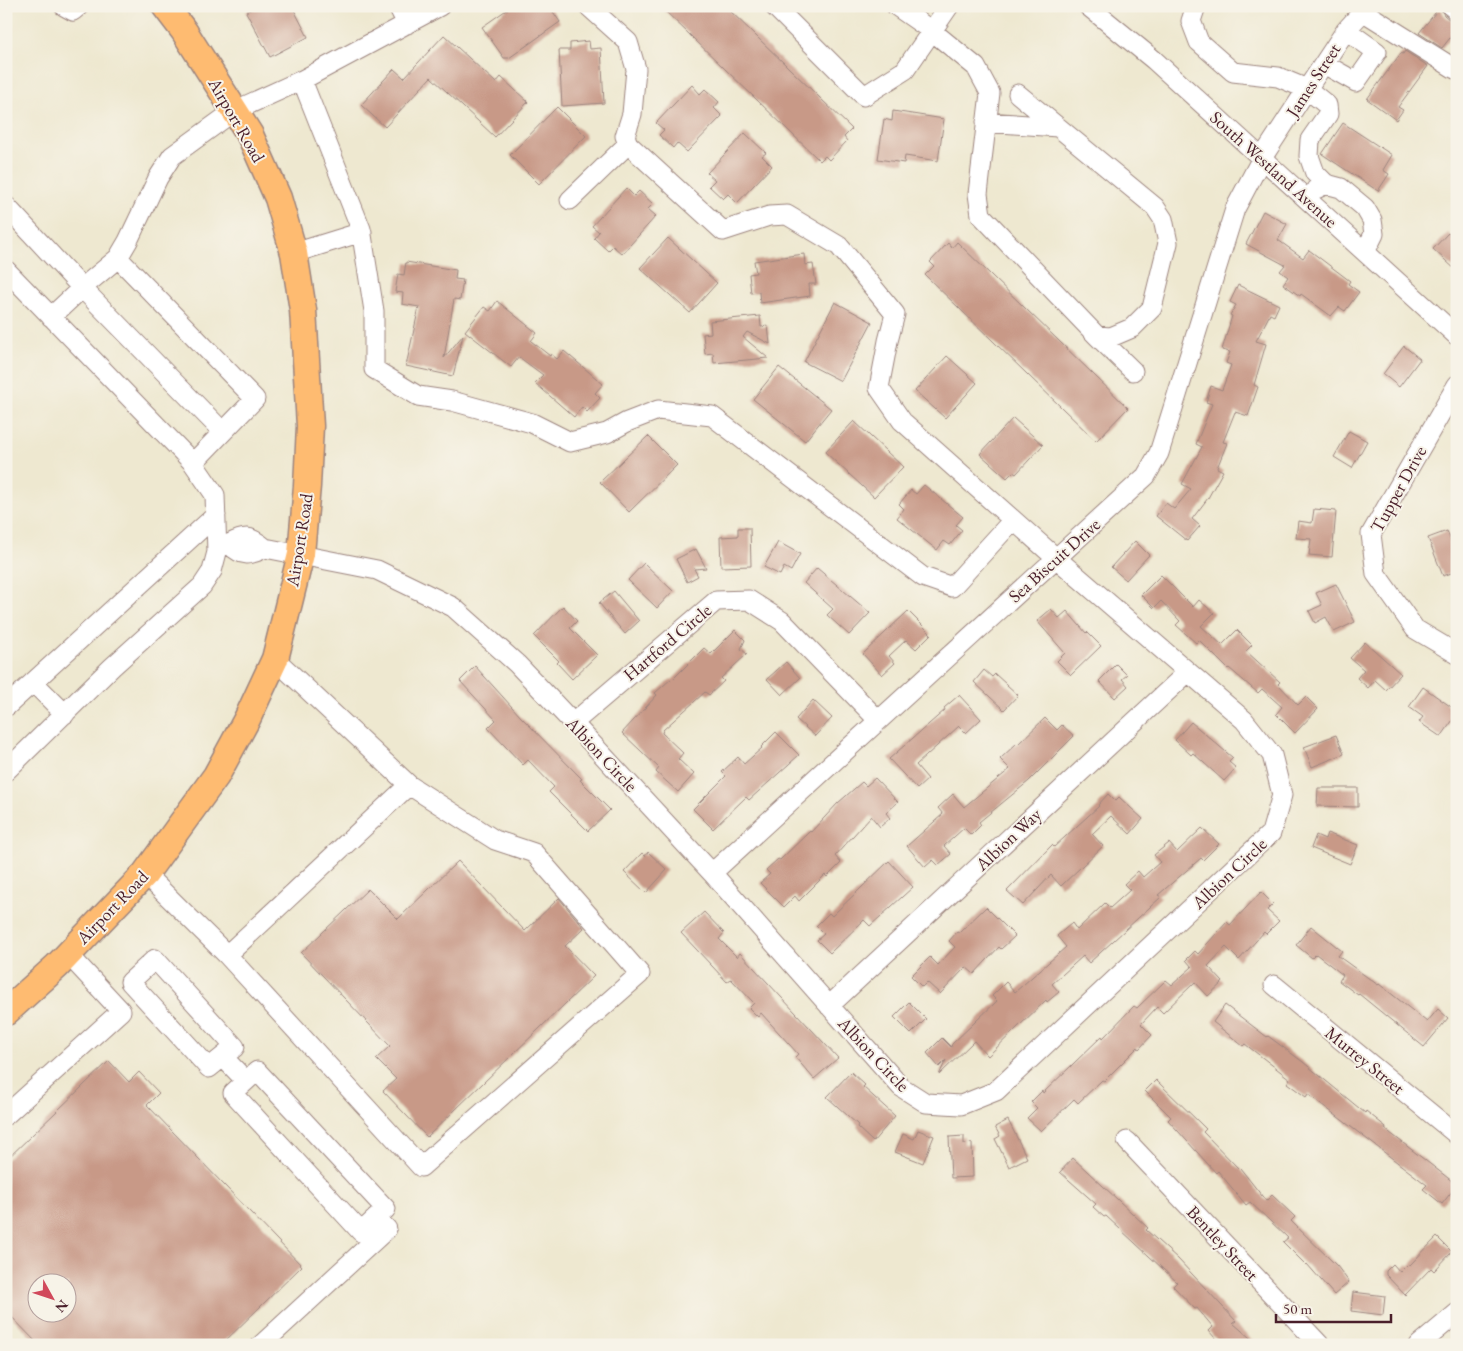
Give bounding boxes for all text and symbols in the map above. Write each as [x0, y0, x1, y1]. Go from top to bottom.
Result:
street label: James Street [1280, 39, 1346, 123]
street label: Airport Road [203, 73, 271, 167]
street label: South Westland Avenue [1205, 106, 1343, 232]
street label: Tupper Drive [1365, 442, 1431, 536]
street label: Airport Road [280, 491, 318, 589]
street label: Sea Biscuit Drive [1003, 513, 1105, 607]
street label: Hartford Circle [618, 598, 716, 686]
street label: Albion Circle [561, 711, 643, 796]
street label: Albion Way [969, 803, 1046, 876]
street label: Albion Circle [1186, 832, 1271, 914]
street label: Airport Road [70, 865, 154, 950]
street label: Albion Circle [833, 1011, 915, 1096]
street label: Murrey Street [1321, 1021, 1410, 1099]
street label: Bentley Street [1182, 1200, 1264, 1286]
north arrow [28, 1274, 78, 1324]
scale bar [1276, 1291, 1390, 1323]
text: N [51, 1296, 72, 1317]
text: 50 m [1283, 1299, 1312, 1318]

